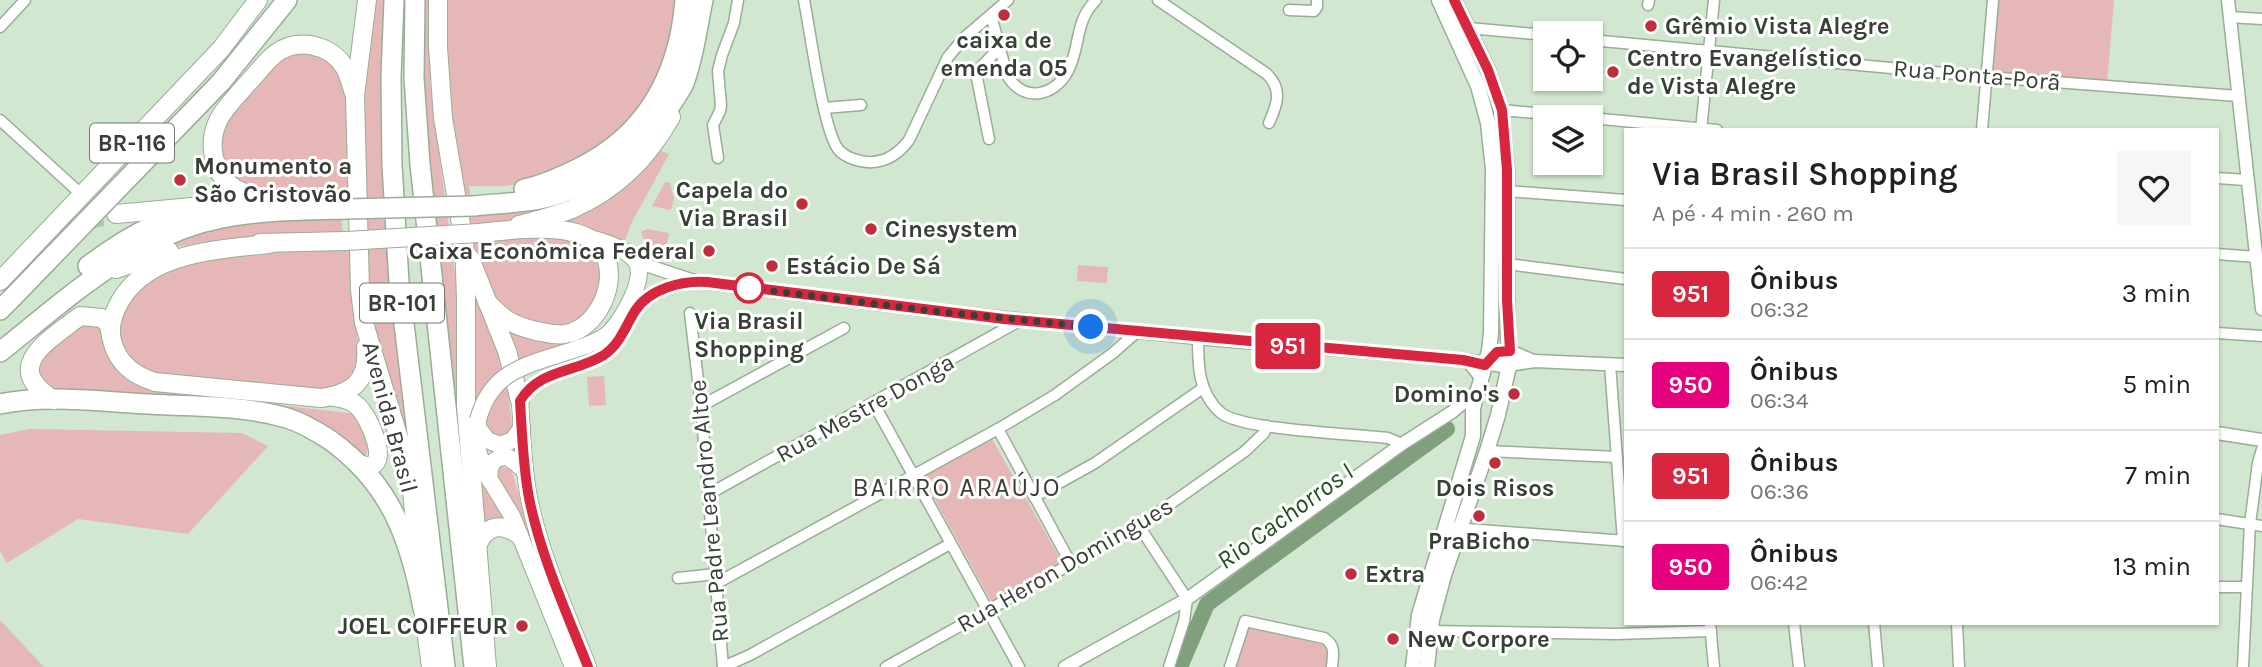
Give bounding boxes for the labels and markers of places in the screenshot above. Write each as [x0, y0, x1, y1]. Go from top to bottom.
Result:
marker: caixa de emenda 05 [996, 7, 1012, 23]
place label: Grêmio Vista Alegre [1665, 12, 1889, 40]
marker: Grêmio Vista Alegre [1643, 18, 1659, 34]
place label: caixa de emenda 05 [940, 26, 1068, 82]
place label: Centro Evangelístico de Vista Alegre [1627, 44, 1862, 100]
marker: Centro Evangelístico de Vista Alegre [1605, 64, 1621, 80]
place label: Monumento a São Cristovão [194, 152, 352, 208]
marker: Monumento a São Cristovão [172, 172, 188, 188]
place label: Capela do Via Brasil [676, 176, 788, 232]
marker: Capela do Via Brasil [794, 196, 810, 212]
place label: Cinesystem [885, 215, 1018, 243]
marker: Cinesystem [863, 221, 879, 237]
place label: Caixa Econômica Federal [409, 237, 695, 265]
marker: Caixa Econômica Federal [701, 243, 717, 259]
place label: Estácio De Sá [786, 252, 941, 280]
marker: Estácio De Sá [764, 258, 780, 274]
marker: Via Brasil Shopping [734, 273, 764, 303]
place label: Via Brasil Shopping [694, 307, 804, 363]
place label: Domino's [1394, 380, 1500, 408]
marker: Domino's [1506, 386, 1522, 402]
marker: Dois Risos [1487, 455, 1503, 471]
place label: Dois Risos [1436, 474, 1554, 502]
marker: PraBicho [1471, 508, 1487, 524]
place label: PraBicho [1428, 527, 1530, 555]
place label: Extra [1365, 560, 1425, 588]
marker: Extra [1343, 566, 1359, 582]
place label: JOEL COIFFEUR [338, 612, 508, 640]
marker: JOEL COIFFEUR [514, 618, 530, 634]
place label: New Corpore [1407, 625, 1550, 653]
marker: New Corpore [1385, 631, 1401, 647]

